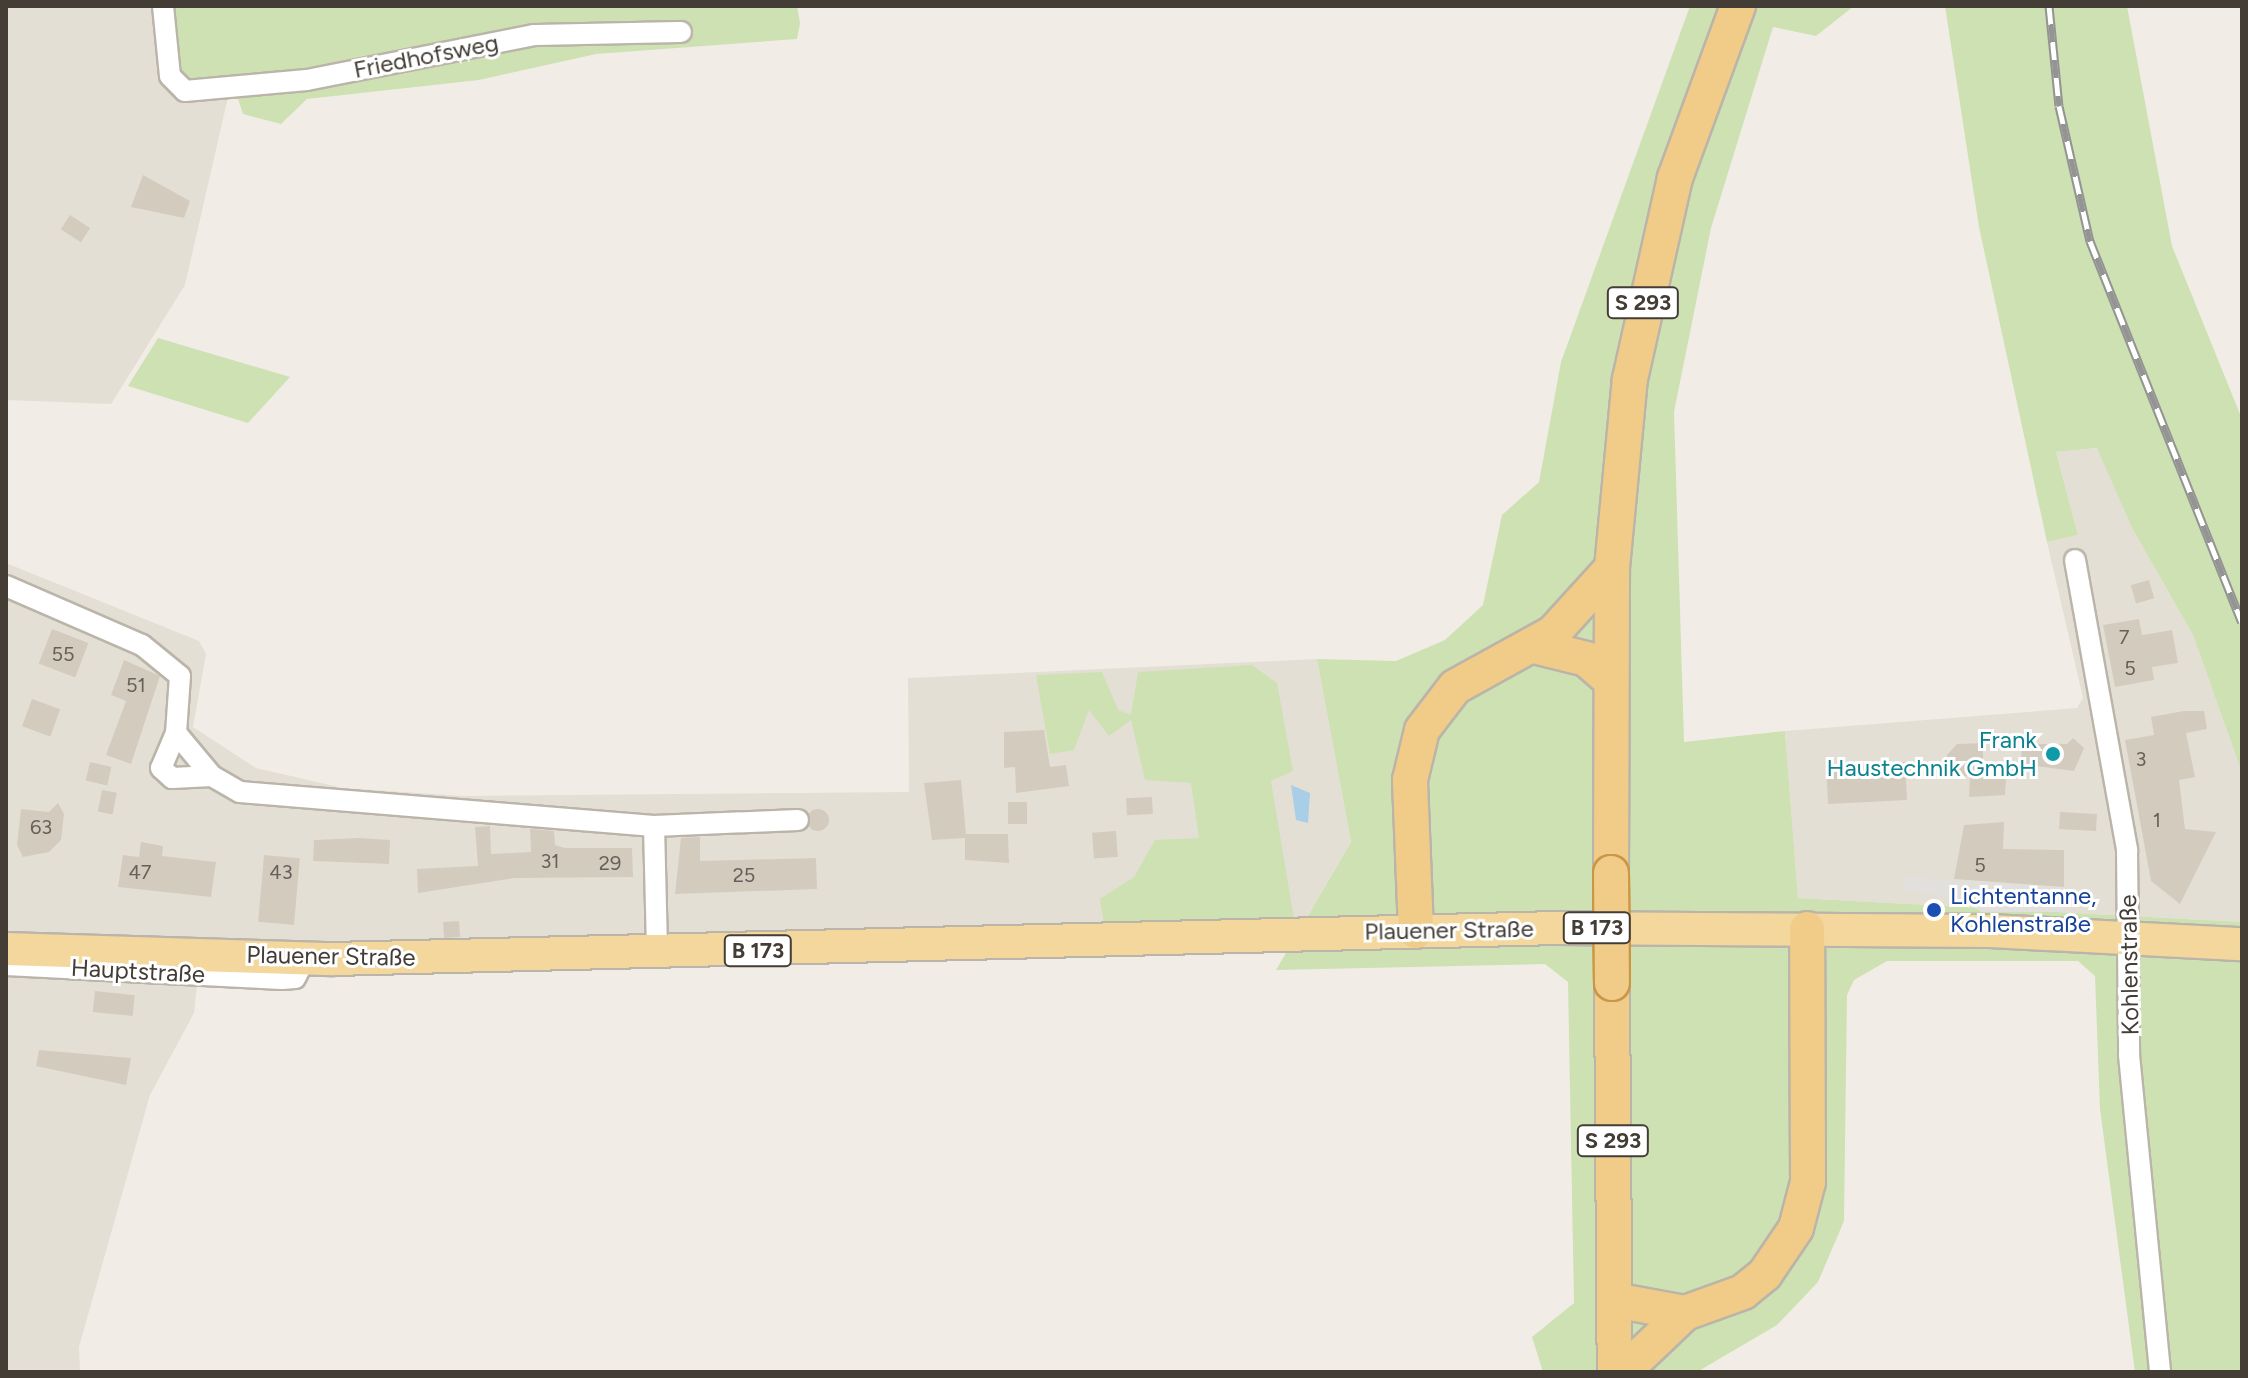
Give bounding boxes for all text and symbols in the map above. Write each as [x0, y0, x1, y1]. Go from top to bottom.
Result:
street label: Friedhofsweg [351, 28, 501, 84]
road number: S 293 [1605, 285, 1681, 321]
house number: 7 [2119, 625, 2129, 649]
house number: 55 [52, 642, 74, 666]
house number: 5 [2124, 656, 2136, 680]
house number: 51 [126, 673, 146, 697]
place label: Frank Haustechnik GmbH [1826, 726, 2037, 782]
marker: Frank Haustechnik GmbH [2044, 745, 2062, 763]
house number: 3 [2136, 747, 2146, 771]
house number: 1 [2153, 808, 2161, 832]
house number: 63 [30, 815, 52, 839]
house number: 31 [540, 849, 560, 873]
house number: 29 [599, 851, 621, 875]
house number: 5 [1974, 853, 1986, 877]
house number: 47 [128, 860, 152, 884]
house number: 43 [269, 860, 293, 884]
house number: 25 [733, 863, 755, 887]
place label: Lichtentanne, Kohlenstraße [1950, 882, 2096, 938]
street label: Kohlenstraße [2113, 894, 2145, 1036]
marker: Lichtentanne, Kohlenstraße [1925, 901, 1943, 919]
road number: B 173 [1561, 910, 1633, 946]
street label: Plauener Straße [1364, 914, 1534, 946]
road number: B 173 [722, 933, 794, 969]
street label: Plauener Straße [246, 940, 416, 972]
street label: Hauptstraße [70, 953, 206, 989]
road number: S 293 [1575, 1123, 1651, 1159]

